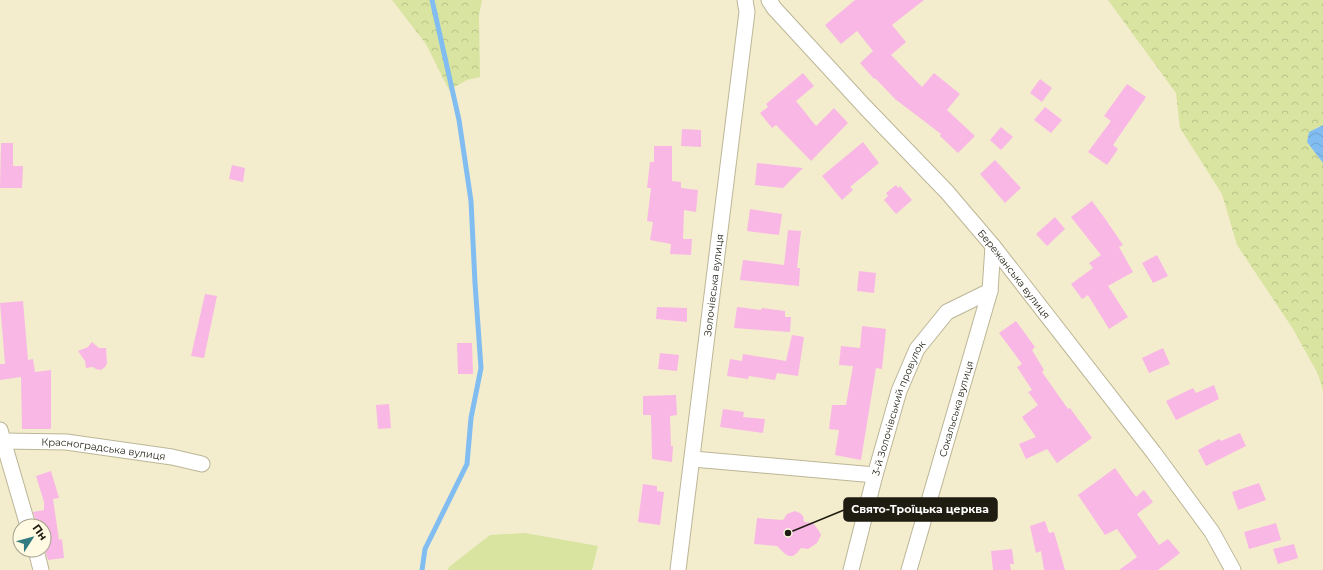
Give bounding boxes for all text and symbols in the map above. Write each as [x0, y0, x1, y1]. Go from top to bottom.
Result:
street label: Бережанська вулиця [975, 227, 1053, 321]
street label: Золочівська вулиця [701, 233, 726, 337]
street label: 3-й Золочівський провулок [869, 338, 928, 477]
street label: Сокальська вулиця [936, 359, 976, 459]
street label: Красноградська вулиця [41, 436, 167, 463]
callout: Свято-Троїцька церква [844, 498, 997, 521]
text: Свято-Троїцька церква [851, 502, 989, 516]
north arrow [12, 518, 52, 558]
text: Пн [30, 521, 51, 543]

